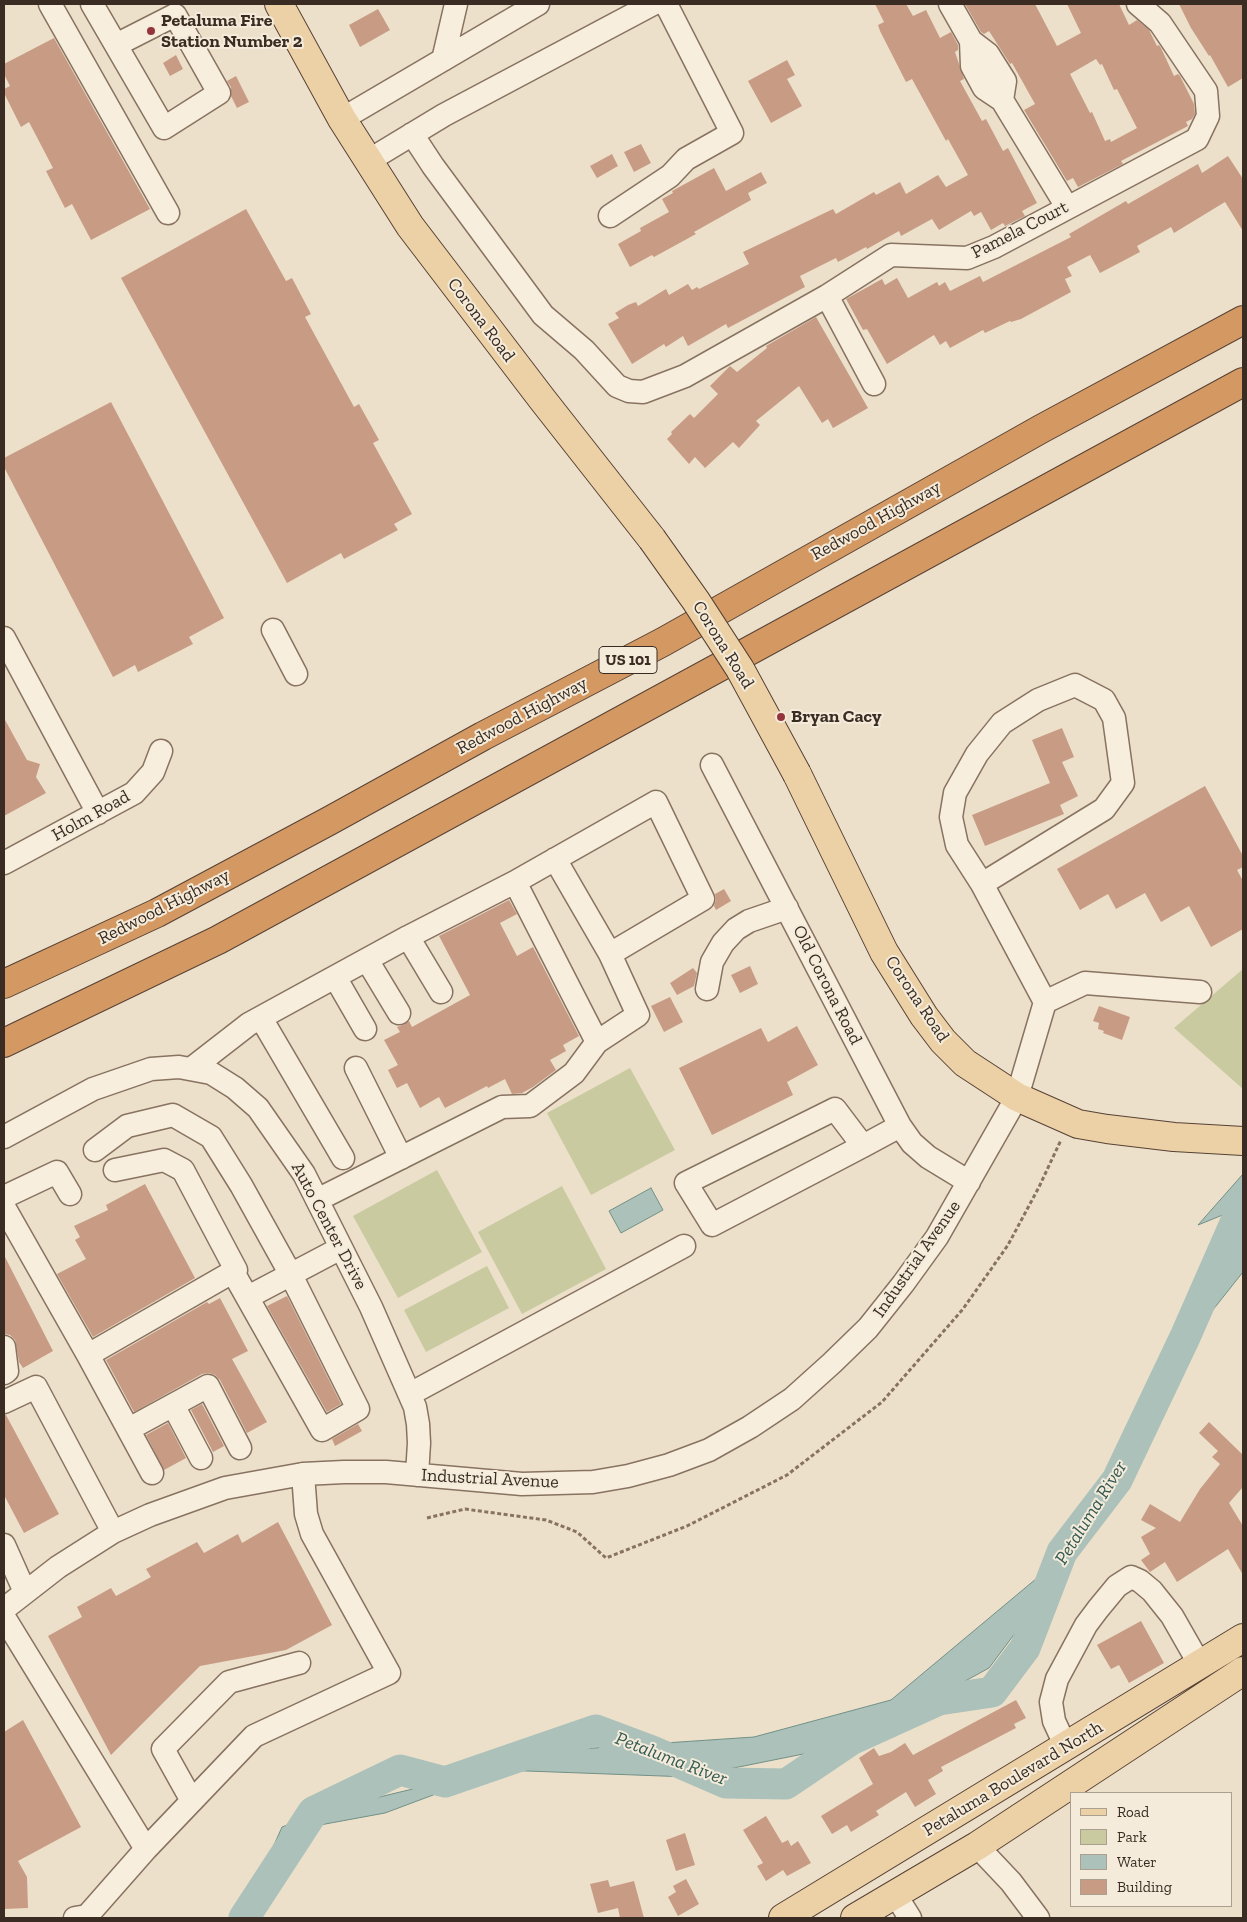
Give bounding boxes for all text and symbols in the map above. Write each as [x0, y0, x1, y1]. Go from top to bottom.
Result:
place label: Petaluma Fire Station Number 2 [161, 10, 302, 52]
marker: Petaluma Fire Station Number 2 [145, 25, 157, 37]
street label: Pamela Court [968, 196, 1072, 264]
street label: Corona Road [442, 274, 520, 366]
street label: Redwood Highway [808, 476, 944, 566]
street label: Corona Road [687, 597, 759, 693]
road number: US 101 [599, 646, 657, 674]
street label: Redwood Highway [453, 673, 591, 759]
place label: Bryan Cacy [791, 706, 882, 728]
marker: Bryan Cacy [775, 711, 787, 723]
street label: Holm Road [48, 786, 134, 846]
street label: Redwood Highway [95, 865, 233, 949]
street label: Old Corona Road [788, 922, 866, 1048]
street label: Corona Road [880, 952, 954, 1046]
street label: Auto Center Drive [286, 1159, 372, 1293]
street label: Industrial Avenue [869, 1196, 965, 1322]
water label: Petaluma River [1050, 1457, 1132, 1569]
street label: Industrial Avenue [421, 1465, 559, 1493]
street label: Petaluma Boulevard North [919, 1717, 1107, 1841]
water label: Petaluma River [612, 1727, 730, 1791]
legend [1070, 1792, 1232, 1907]
text: Road [1117, 1803, 1149, 1821]
text: Park [1117, 1828, 1147, 1846]
text: Water [1117, 1853, 1157, 1871]
text: Building [1117, 1878, 1172, 1896]

